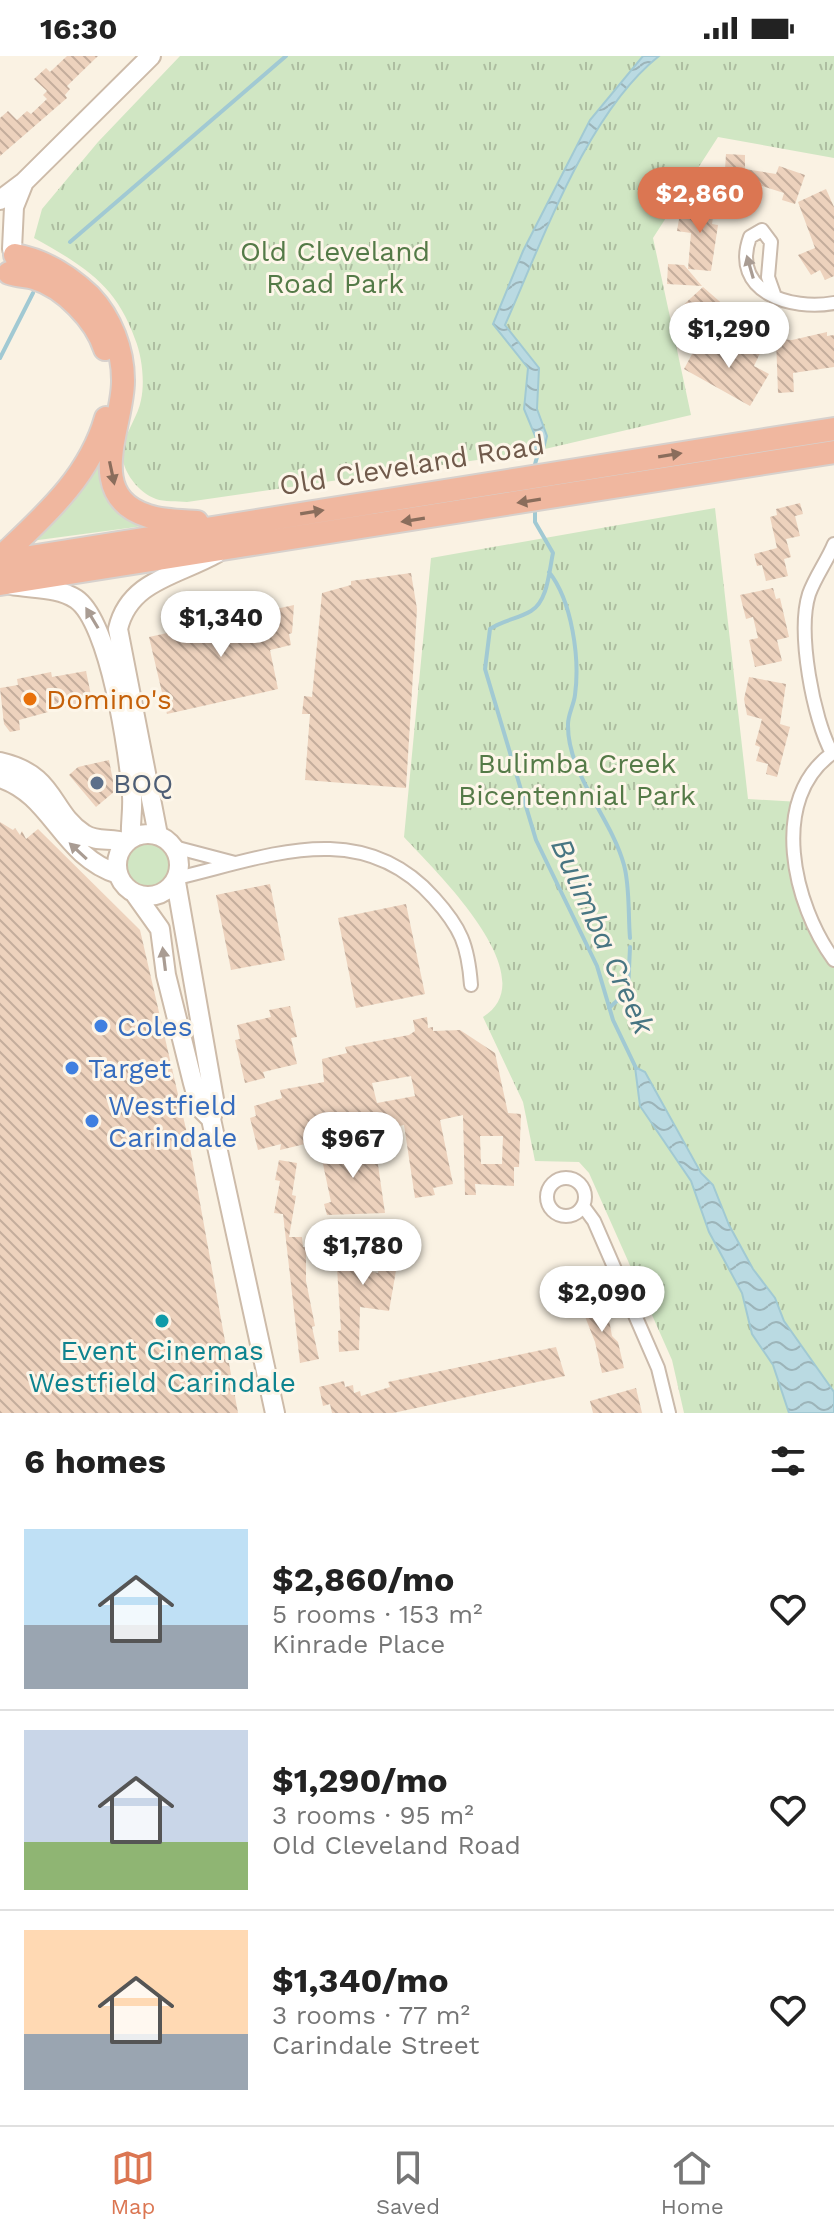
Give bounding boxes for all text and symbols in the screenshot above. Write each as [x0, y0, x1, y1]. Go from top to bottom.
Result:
text: 16:30 [40, 11, 118, 46]
pin: $2,860 [635, 167, 765, 235]
text: $2,860 [656, 178, 744, 208]
park label: Old Cleveland Road Park [240, 235, 430, 300]
one-way arrow [743, 254, 755, 279]
pin: $1,290 [664, 302, 794, 370]
text: $1,290 [687, 313, 771, 343]
street label: Old Cleveland Road [277, 428, 547, 502]
one-way arrow [658, 448, 683, 461]
one-way arrow [106, 460, 119, 485]
one-way arrow [517, 495, 542, 507]
one-way arrow [299, 505, 324, 518]
one-way arrow [401, 514, 426, 526]
pin: $1,340 [156, 591, 286, 659]
text: $1,340 [179, 602, 263, 632]
one-way arrow [85, 607, 99, 629]
place label: Domino's [46, 683, 172, 716]
marker: Domino's [21, 690, 39, 708]
park label: Bulimba Creek Bicentennial Park [458, 747, 696, 812]
place label: BOQ [113, 767, 173, 800]
marker: BOQ [88, 774, 106, 792]
water label: Bulimba Creek [544, 832, 663, 1041]
one-way arrow [69, 843, 88, 861]
one-way arrow [157, 946, 170, 971]
place label: Coles [117, 1010, 193, 1043]
marker: Coles [92, 1017, 110, 1035]
place label: Target [88, 1052, 171, 1085]
marker: Target [63, 1059, 81, 1077]
place label: Westfield Carindale [108, 1089, 237, 1154]
marker: Westfield Carindale [83, 1112, 101, 1130]
pin: $967 [306, 1112, 400, 1180]
text: $967 [321, 1123, 385, 1153]
pin: $1,780 [298, 1219, 428, 1287]
text: $1,780 [323, 1230, 403, 1260]
pin: $2,090 [537, 1266, 667, 1334]
text: $2,090 [558, 1277, 646, 1307]
marker: Event Cinemas Westfield Carindale [153, 1312, 171, 1330]
place label: Event Cinemas Westfield Carindale [28, 1334, 296, 1399]
icon: filters [766, 1439, 810, 1483]
text: 6 homes [24, 1441, 166, 1481]
text: $2,860/mo [272, 1559, 454, 1599]
icon: home [88, 1561, 184, 1657]
icon: heart [766, 1587, 810, 1631]
text: 5 rooms · 153 m² [272, 1599, 483, 1629]
text: Kinrade Place [272, 1629, 445, 1659]
text: $1,290/mo [272, 1760, 448, 1800]
icon: home [88, 1762, 184, 1858]
icon: heart [766, 1788, 810, 1832]
text: 3 rooms · 95 m² [272, 1800, 474, 1830]
text: Old Cleveland Road [272, 1830, 521, 1860]
text: $1,340/mo [272, 1960, 449, 2000]
icon: home [88, 1962, 184, 2058]
icon: heart [766, 1988, 810, 2032]
text: 3 rooms · 77 m² [272, 2000, 470, 2030]
text: Carindale Street [272, 2030, 479, 2060]
tab: Map [110, 2146, 155, 2219]
tab: Saved [376, 2146, 440, 2219]
tab: Home [661, 2146, 724, 2219]

